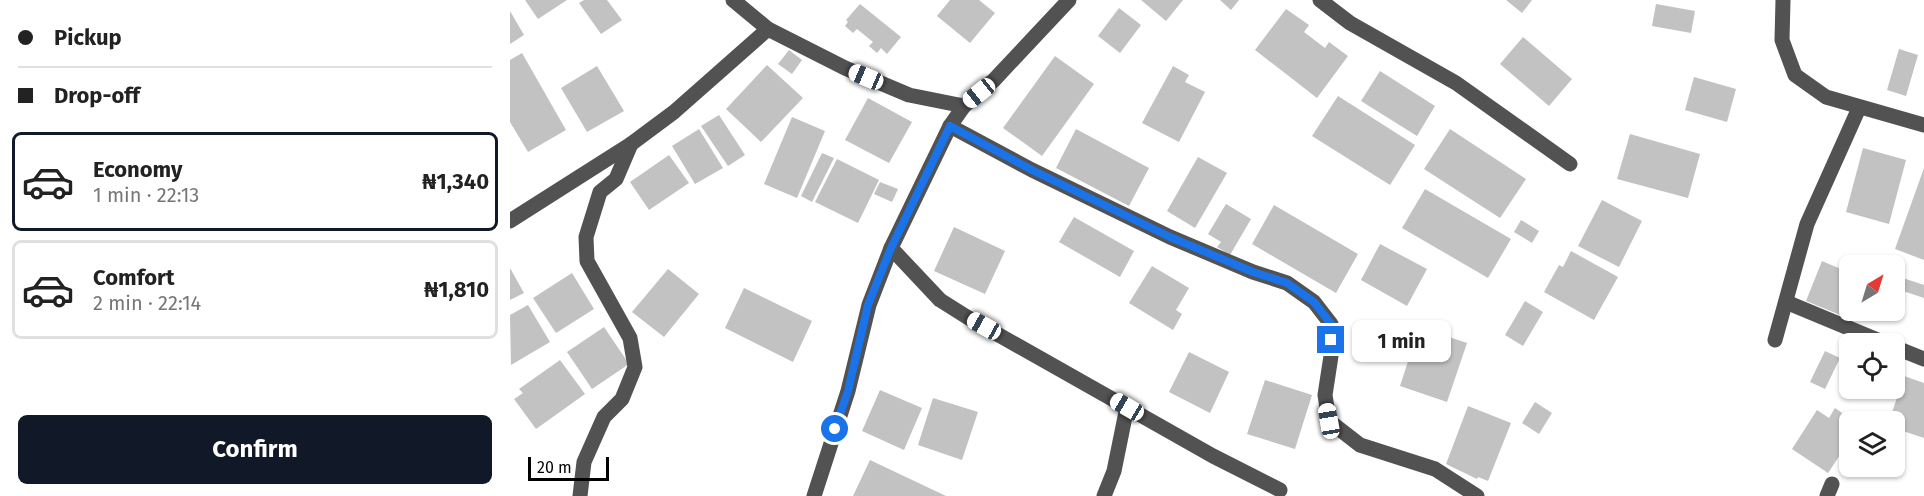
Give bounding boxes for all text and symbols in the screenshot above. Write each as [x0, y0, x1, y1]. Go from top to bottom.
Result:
text: Pickup [54, 24, 122, 51]
car [846, 62, 886, 92]
car [959, 75, 999, 111]
text: Drop-off [54, 82, 140, 109]
icon: car [21, 155, 75, 209]
text: Economy [93, 156, 182, 183]
text: ₦1,340 [422, 168, 489, 195]
text: 1 min · 22:13 [93, 183, 199, 207]
north arrow [1839, 255, 1905, 321]
map controls [1839, 255, 1905, 477]
icon: car [21, 263, 75, 317]
text: Comfort [93, 264, 174, 291]
text: ₦1,810 [424, 276, 489, 303]
text: 2 min · 22:14 [93, 291, 201, 315]
car [964, 309, 1004, 343]
callout: 1 min [1352, 319, 1451, 361]
route end [1317, 326, 1344, 353]
text: 1 min [1377, 329, 1426, 353]
button: locate [1839, 333, 1905, 399]
car [1107, 390, 1147, 424]
car [1317, 402, 1341, 440]
button: layers [1839, 411, 1905, 477]
button: Confirm [18, 415, 492, 484]
route start [821, 415, 848, 442]
scale bar [528, 454, 609, 482]
text: 20 m [537, 458, 572, 477]

